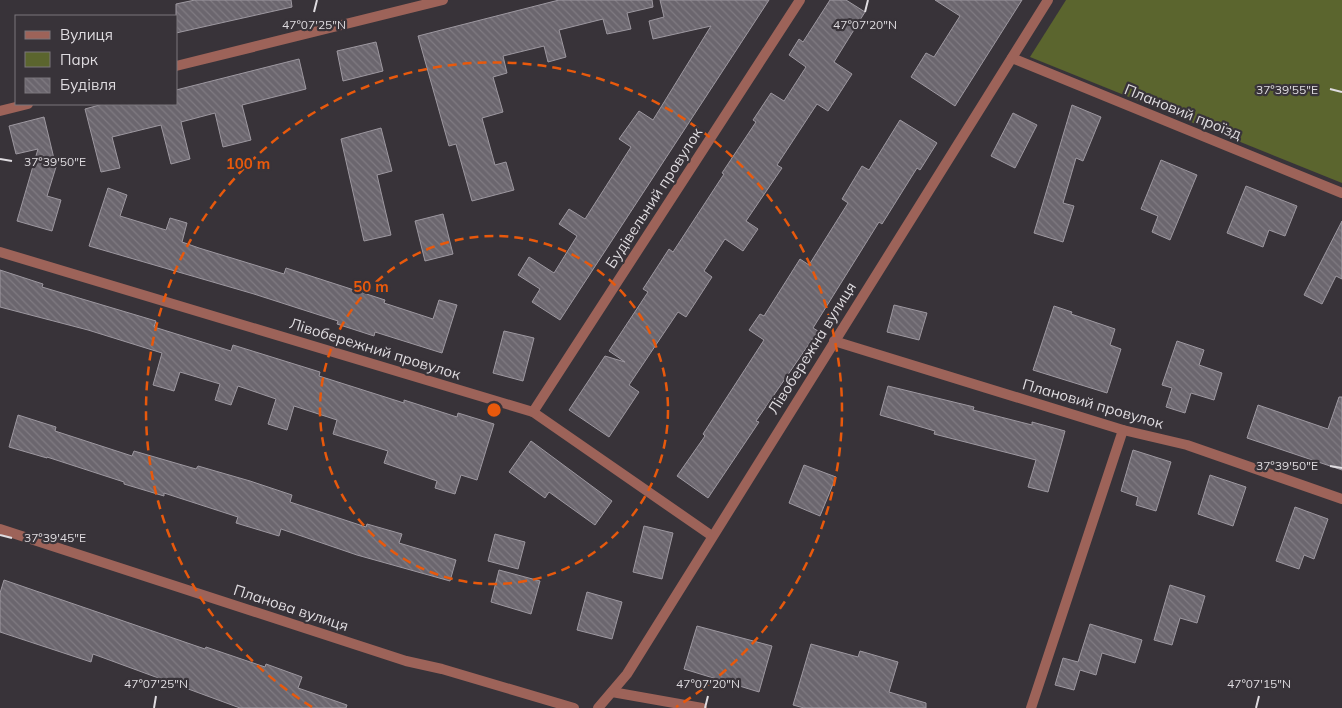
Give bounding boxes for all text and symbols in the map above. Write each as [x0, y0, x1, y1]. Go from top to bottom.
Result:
legend [15, 15, 178, 105]
text: 47°07'25"N [282, 17, 346, 32]
text: 47°07'20"N [833, 17, 897, 32]
text: Вулиця [60, 25, 113, 44]
text: Парк [60, 50, 99, 69]
text: Будівля [60, 75, 116, 94]
street label: Плановий проїзд [1122, 79, 1245, 144]
text: 37°39'55"E [1256, 82, 1318, 97]
street label: Будівельний провулок [601, 123, 707, 272]
text: 37°39'50"E [24, 154, 86, 169]
text: 100 m [226, 154, 270, 173]
text: 50 m [353, 277, 389, 296]
street label: Лівобережна вулиця [763, 278, 860, 417]
street label: Лівобережний провулок [287, 313, 464, 384]
street label: Плановий провулок [1021, 374, 1167, 433]
centre of rings [485, 401, 503, 419]
text: 37°39'50"E [1256, 458, 1318, 473]
text: 37°39'45"E [24, 530, 86, 545]
street label: Планова вулиця [231, 580, 351, 635]
text: 47°07'25"N [124, 676, 188, 691]
text: 47°07'20"N [676, 676, 740, 691]
text: 47°07'15"N [1227, 676, 1291, 691]

